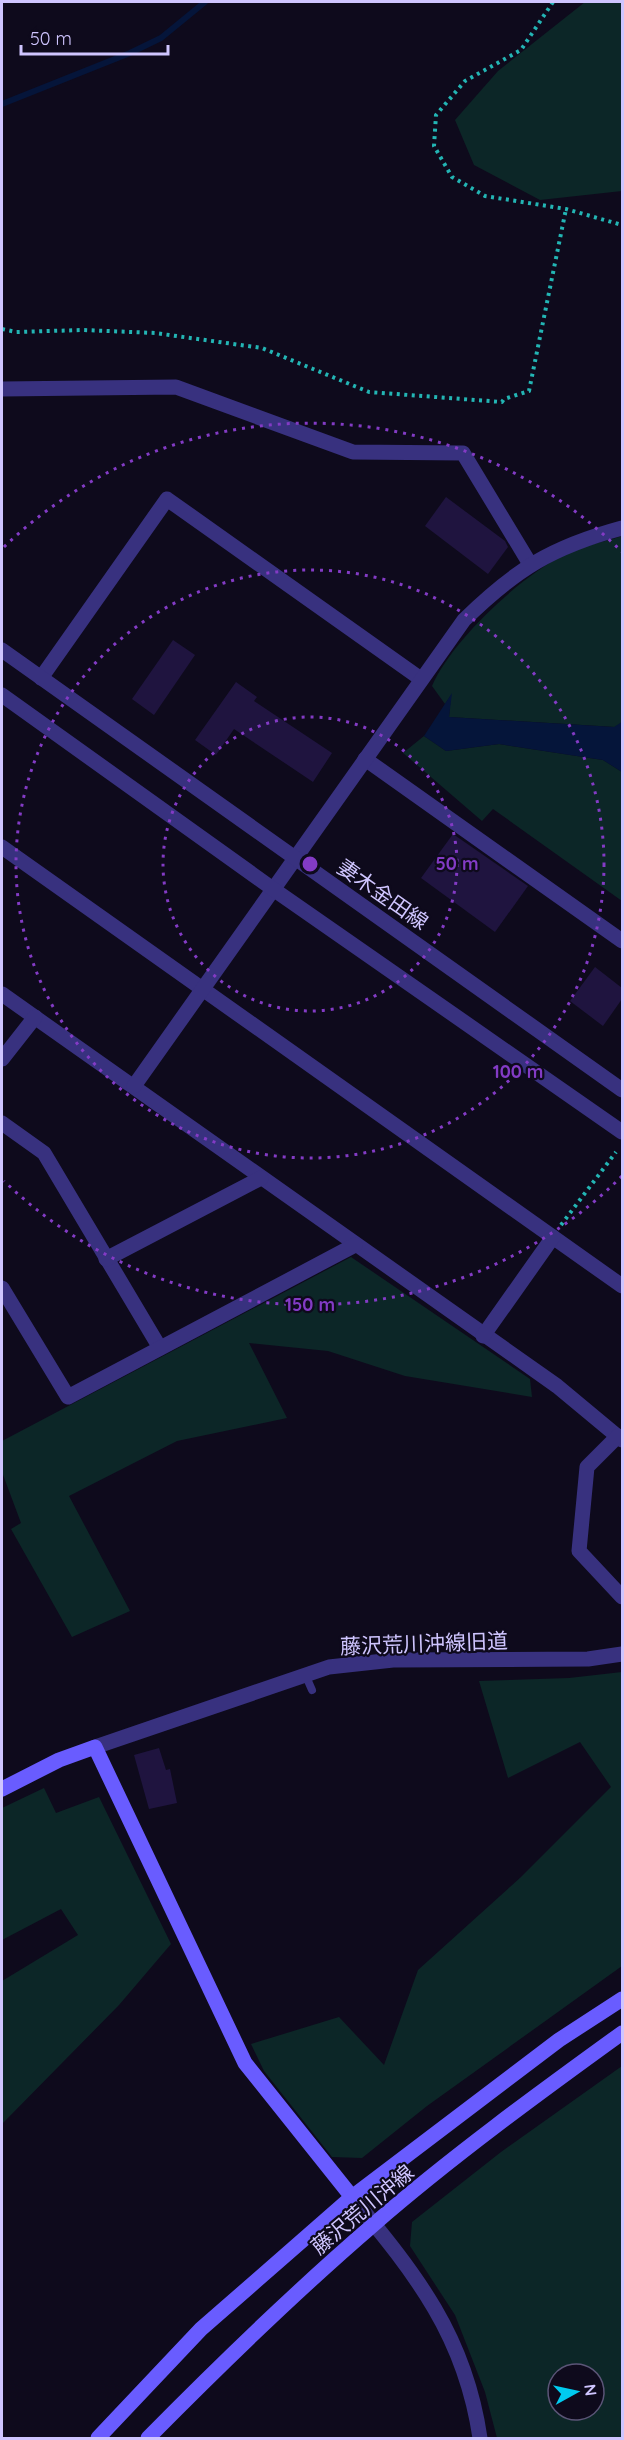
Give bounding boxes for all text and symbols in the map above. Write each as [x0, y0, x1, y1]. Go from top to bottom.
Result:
scale bar [21, 18, 168, 56]
text: 50 m [30, 27, 72, 50]
text: 50 m [435, 852, 479, 875]
street label: 妻木金田線 [333, 853, 433, 935]
centre of rings [300, 854, 320, 874]
text: 100 m [493, 1060, 543, 1083]
text: 150 m [285, 1293, 335, 1316]
street label: 藤沢荒川沖線旧道 [340, 1627, 508, 1659]
street label: 藤沢荒川沖線 [305, 2159, 419, 2259]
north arrow [546, 2362, 606, 2422]
text: N [580, 2383, 602, 2397]

